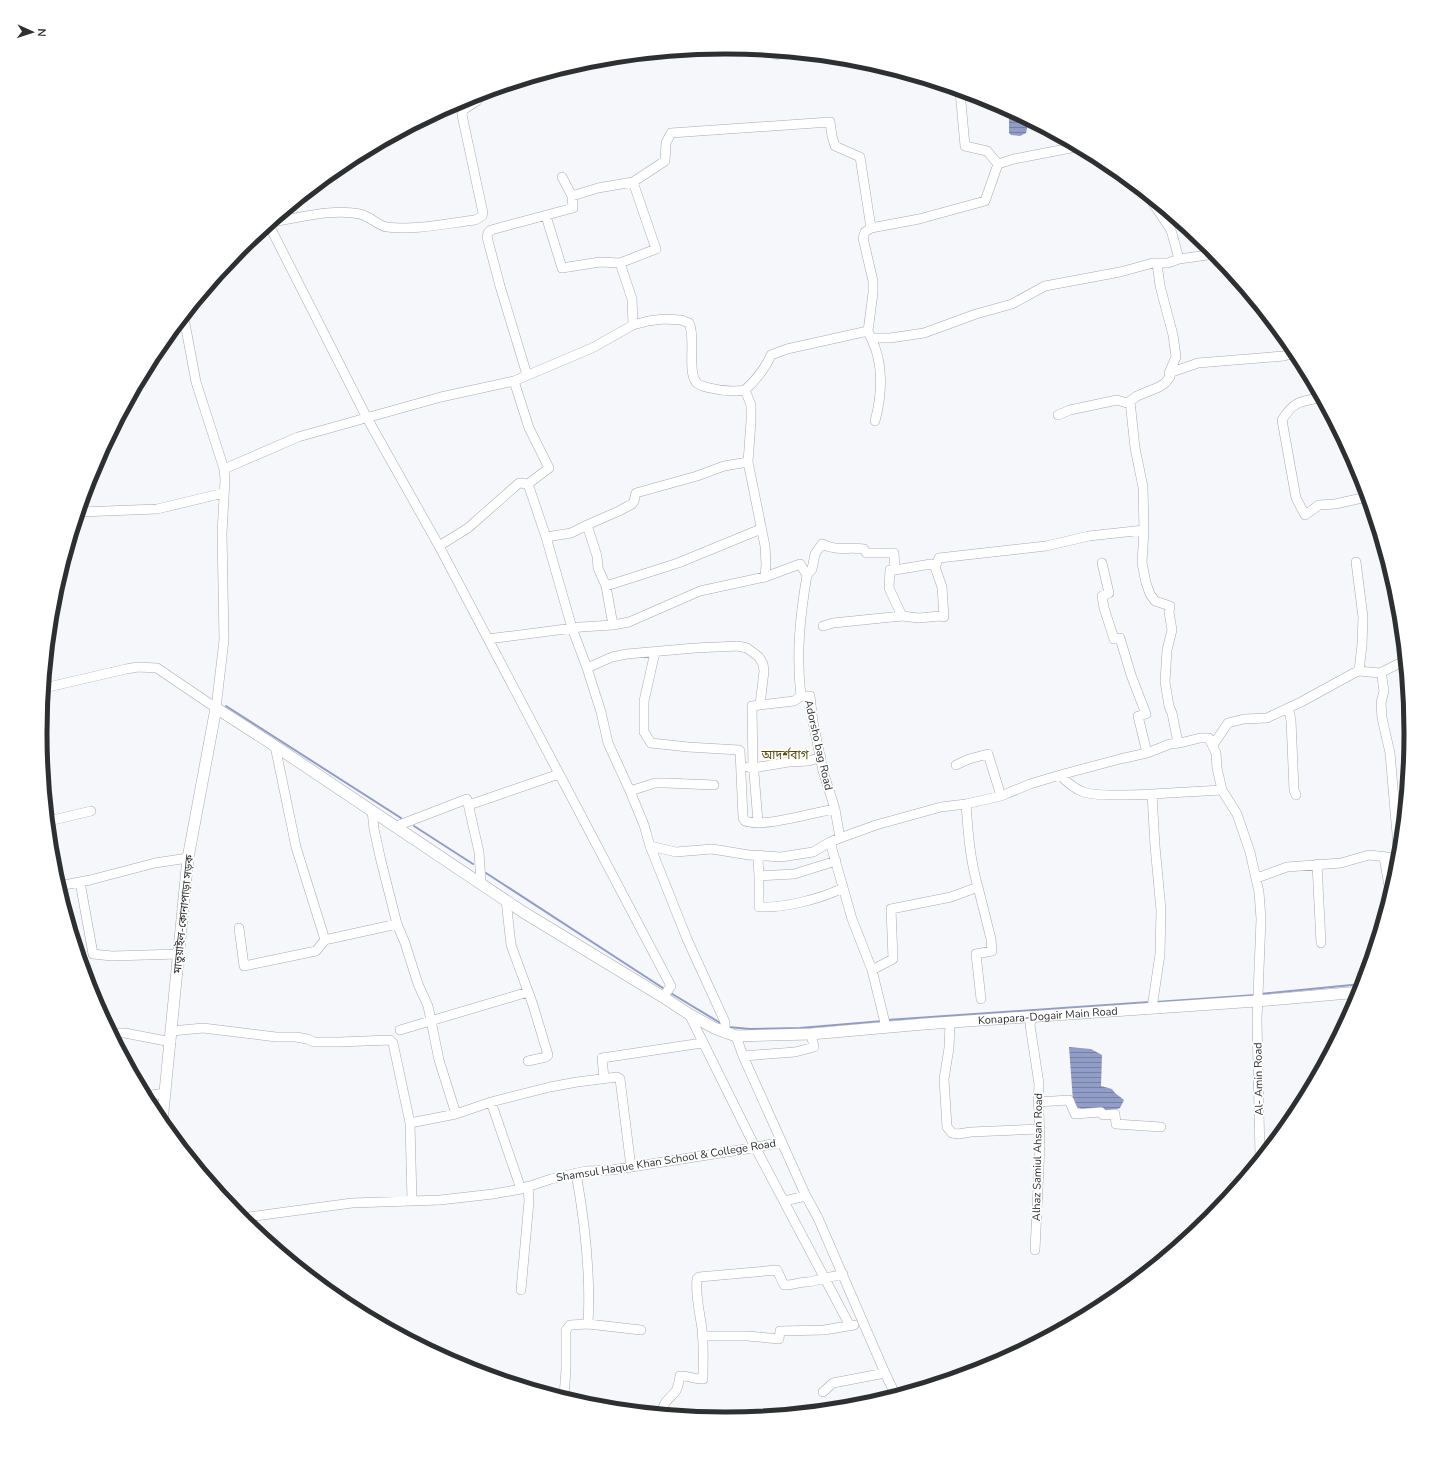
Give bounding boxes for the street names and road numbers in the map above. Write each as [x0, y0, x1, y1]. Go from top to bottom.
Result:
street label: Adorsho bag Road [801, 699, 836, 792]
street label: মাতুয়াইল-কোনাপাড়া সড়ক [170, 854, 197, 975]
street label: Konapara-Dogair Main Road [977, 1004, 1118, 1028]
street label: Al- Amin Road [1250, 1042, 1267, 1116]
street label: Alhaz Samiul Ahsan Road [1029, 1093, 1046, 1221]
street label: Shamsul Haque Khan School & College Road [555, 1136, 777, 1185]

